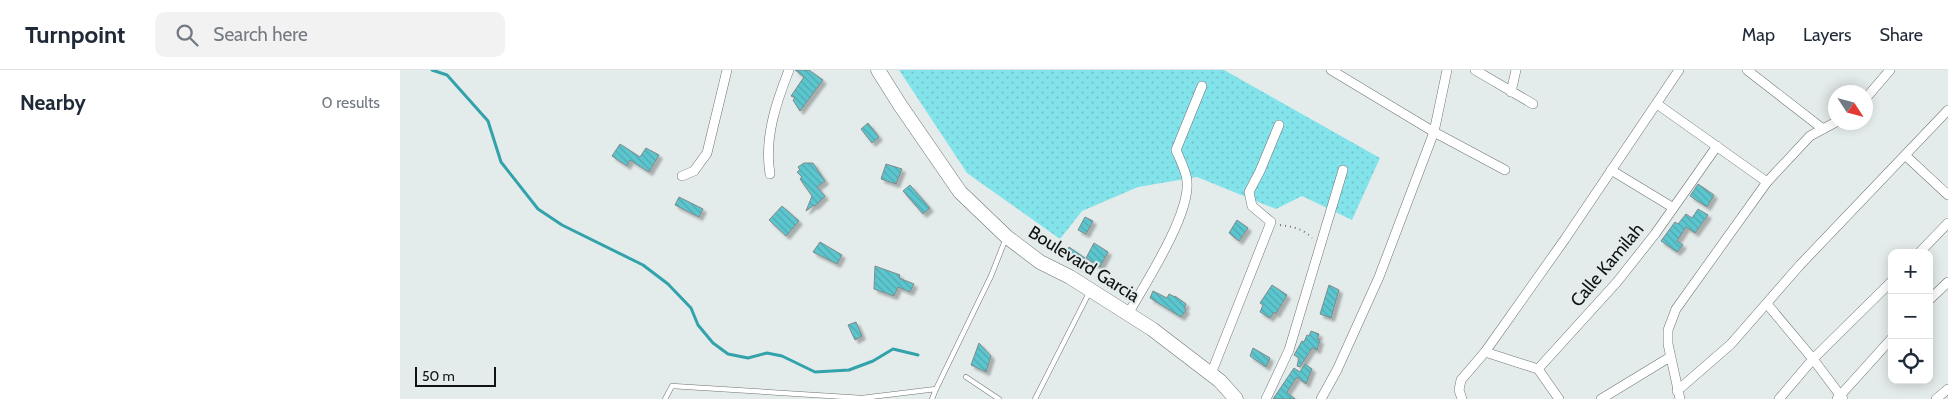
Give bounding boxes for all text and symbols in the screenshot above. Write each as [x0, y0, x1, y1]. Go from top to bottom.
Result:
search box [155, 12, 505, 57]
text: Turnpoint [25, 20, 125, 49]
icon: search [173, 21, 201, 49]
text: Search here [213, 23, 308, 46]
text: Map [1742, 24, 1775, 46]
text: Layers [1803, 24, 1852, 46]
text: Share [1880, 24, 1923, 46]
north arrow [1828, 85, 1873, 130]
text: Nearby [20, 90, 86, 115]
text: 0 results [321, 93, 380, 112]
street label: Calle Kamilah [1566, 219, 1648, 311]
street label: Boulevard Garcia [1024, 221, 1144, 307]
map controls [1888, 249, 1933, 384]
button: + [1888, 249, 1933, 294]
button: − [1888, 294, 1933, 339]
button: locate [1888, 339, 1933, 384]
scale bar [415, 364, 496, 387]
text: 50 m [422, 367, 455, 385]

